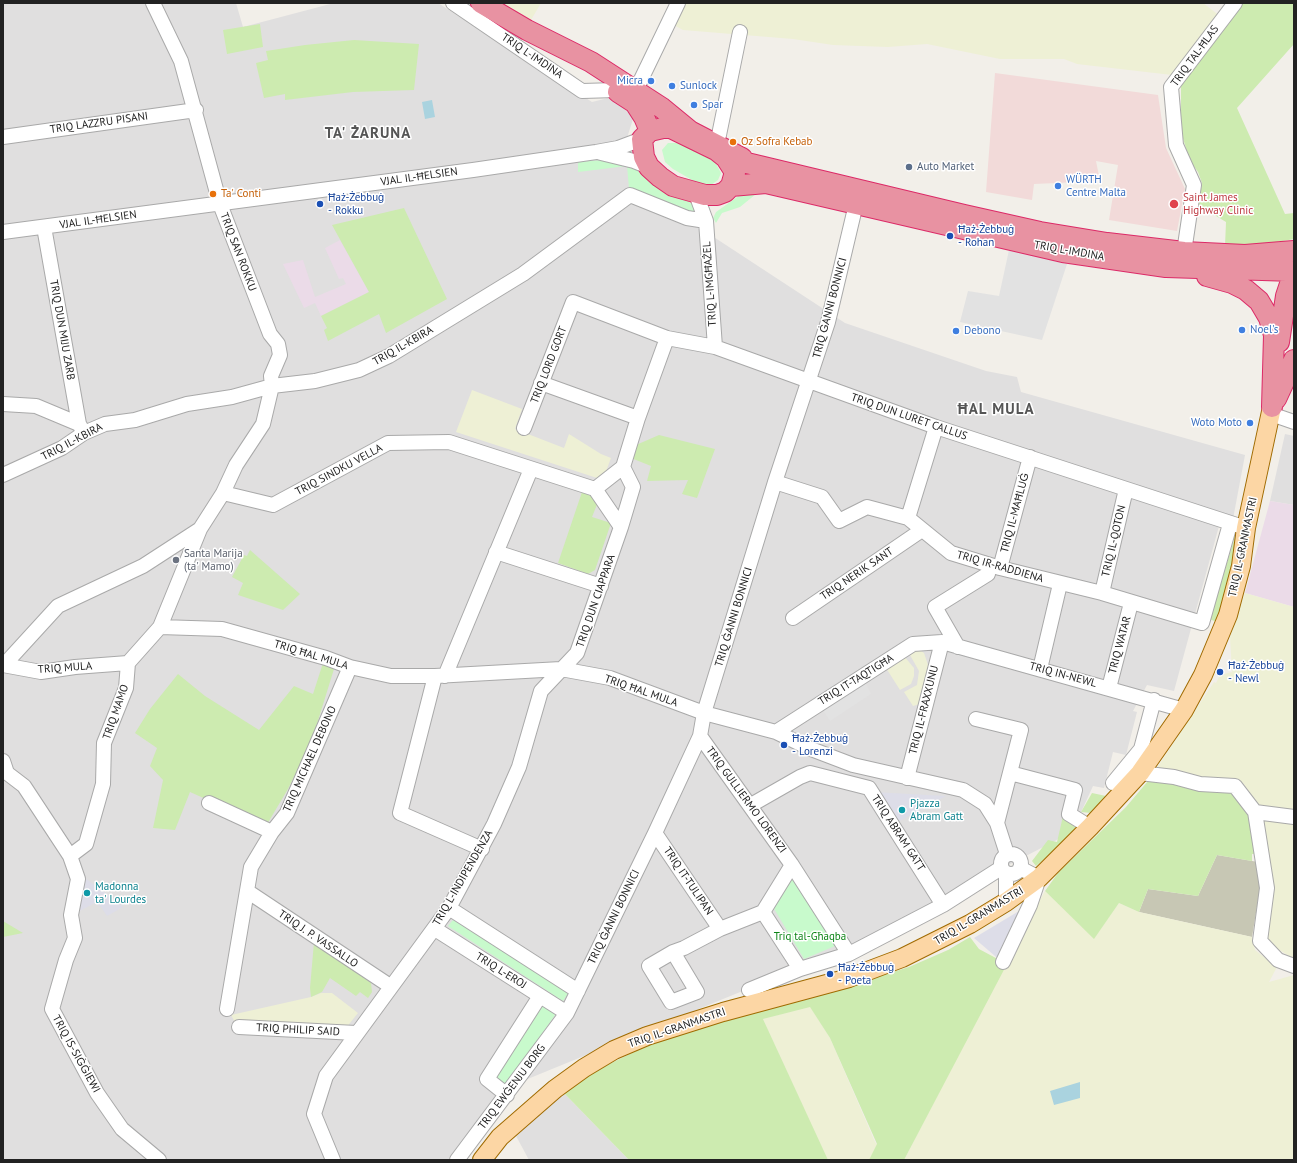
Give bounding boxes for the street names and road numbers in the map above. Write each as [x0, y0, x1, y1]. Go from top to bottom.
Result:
street label: TRIQ TAL-ĦLAS [1168, 23, 1222, 89]
street label: TRIQ L-IMDINA [499, 31, 565, 81]
street label: TRIQ LAZZRU PISANI [49, 110, 149, 136]
street label: VJAL IL-ĦELSIEN [380, 165, 458, 189]
street label: VJAL IL-ĦELSIEN [59, 208, 137, 232]
street label: TRIQ SAN ROKKU [217, 211, 259, 293]
street label: TRIQ L-IMDINA [1033, 238, 1105, 264]
street label: TRIQ L-IMGĦAŻEL [700, 241, 720, 327]
street label: TRIQ ĠANNI BONNICI [810, 256, 850, 360]
street label: TRIQ DUN MIJU ZARB [47, 279, 77, 381]
street label: TRIQ IL-KBIRA [371, 323, 435, 369]
street label: TRIQ LORD GORT [528, 324, 570, 406]
street label: TRIQ DUN LURET CALLUS [849, 391, 969, 443]
street label: TRIQ IL-KBIRA [39, 420, 105, 464]
street label: TRIQ SINDKU VELLA [293, 441, 385, 499]
street label: TRIQ IL-MAĦLUĠ [998, 472, 1032, 554]
street label: TRIQ IL-GRANMASTRI [1226, 496, 1260, 598]
street label: TRIQ IL-QOTON [1099, 504, 1129, 578]
street label: TRIQ NERIK SANT [818, 545, 896, 603]
street label: TRIQ IR-RADDIENA [955, 548, 1045, 586]
street label: TRIQ DUN CIAPPARA [574, 553, 618, 649]
street label: TRIQ ĠANNI BONNICI [713, 565, 755, 669]
street label: TRIQ WATAR [1106, 615, 1134, 675]
street label: TRIQ ĦAL MULA [272, 637, 350, 673]
street label: TRIQ IT-TAQTIGĦA [816, 652, 896, 708]
street label: TRIQ MULA [37, 660, 93, 676]
street label: TRIQ IN-NEWL [1028, 660, 1098, 690]
street label: TRIQ IL-FRAXXUNU [907, 664, 941, 756]
street label: TRIQ ĦAL MULA [603, 672, 679, 710]
street label: TRIQ MAMO [100, 683, 132, 741]
street label: TRIQ MICHAEL DEBONO [281, 704, 339, 814]
street label: TRIQ GULLIERMO LORENZI [703, 744, 789, 856]
street label: TRIQ ABRAM GATT [868, 792, 928, 874]
street label: TRIQ L-INDIPENDENZA [430, 828, 496, 928]
street label: TRIQ IT-TULIPAN [660, 844, 716, 918]
street label: TRIQ ĠANNI BONNICI [585, 868, 643, 966]
street label: TRIQ IL-GRANMASTRI [932, 884, 1026, 948]
street label: TRIQ J. P. VASSALLO [276, 907, 360, 971]
street label: TRIQ L-EROJ [473, 950, 529, 992]
street label: TRIQ IL-GRANMASTRI [627, 1005, 727, 1051]
street label: TRIQ IS-SIĠĠIEWI [49, 1013, 103, 1095]
street label: TRIQ PHILIP SAID [256, 1021, 340, 1039]
street label: TRIQ EWĠENJU BORG [476, 1042, 548, 1132]

